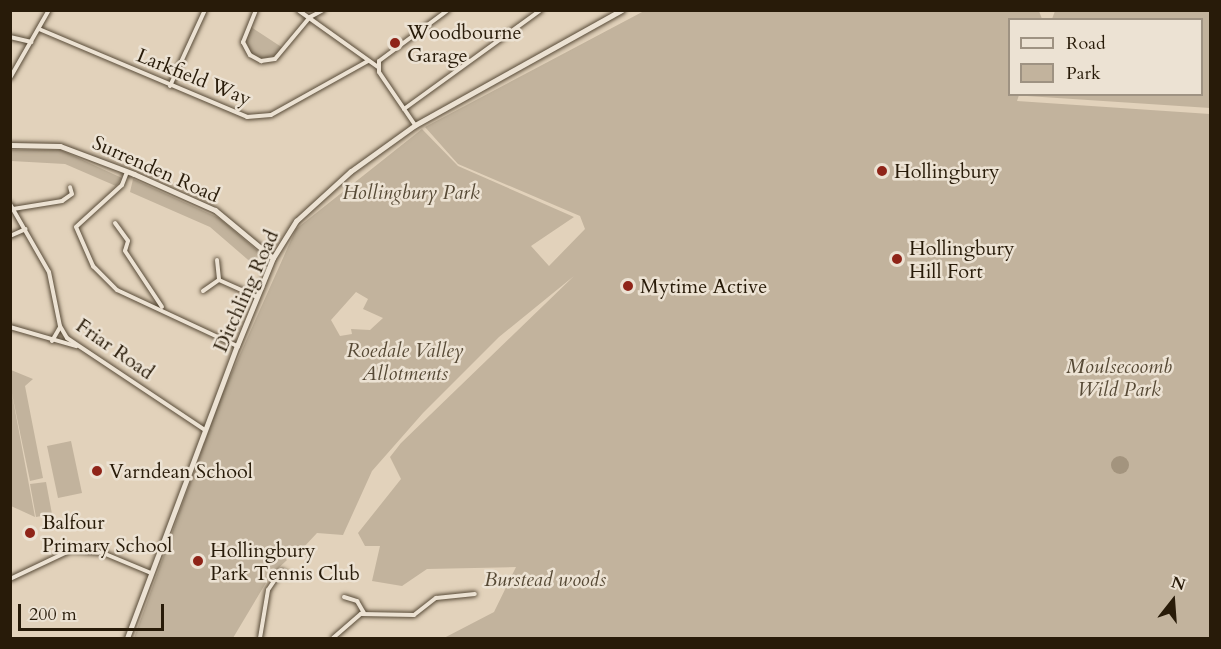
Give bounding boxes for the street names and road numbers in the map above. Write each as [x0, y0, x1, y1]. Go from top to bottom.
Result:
street label: Larkfield Way [133, 43, 255, 111]
street label: Surrenden Road [89, 130, 223, 208]
street label: Ditchling Road [208, 226, 284, 356]
street label: Friar Road [71, 313, 159, 385]

